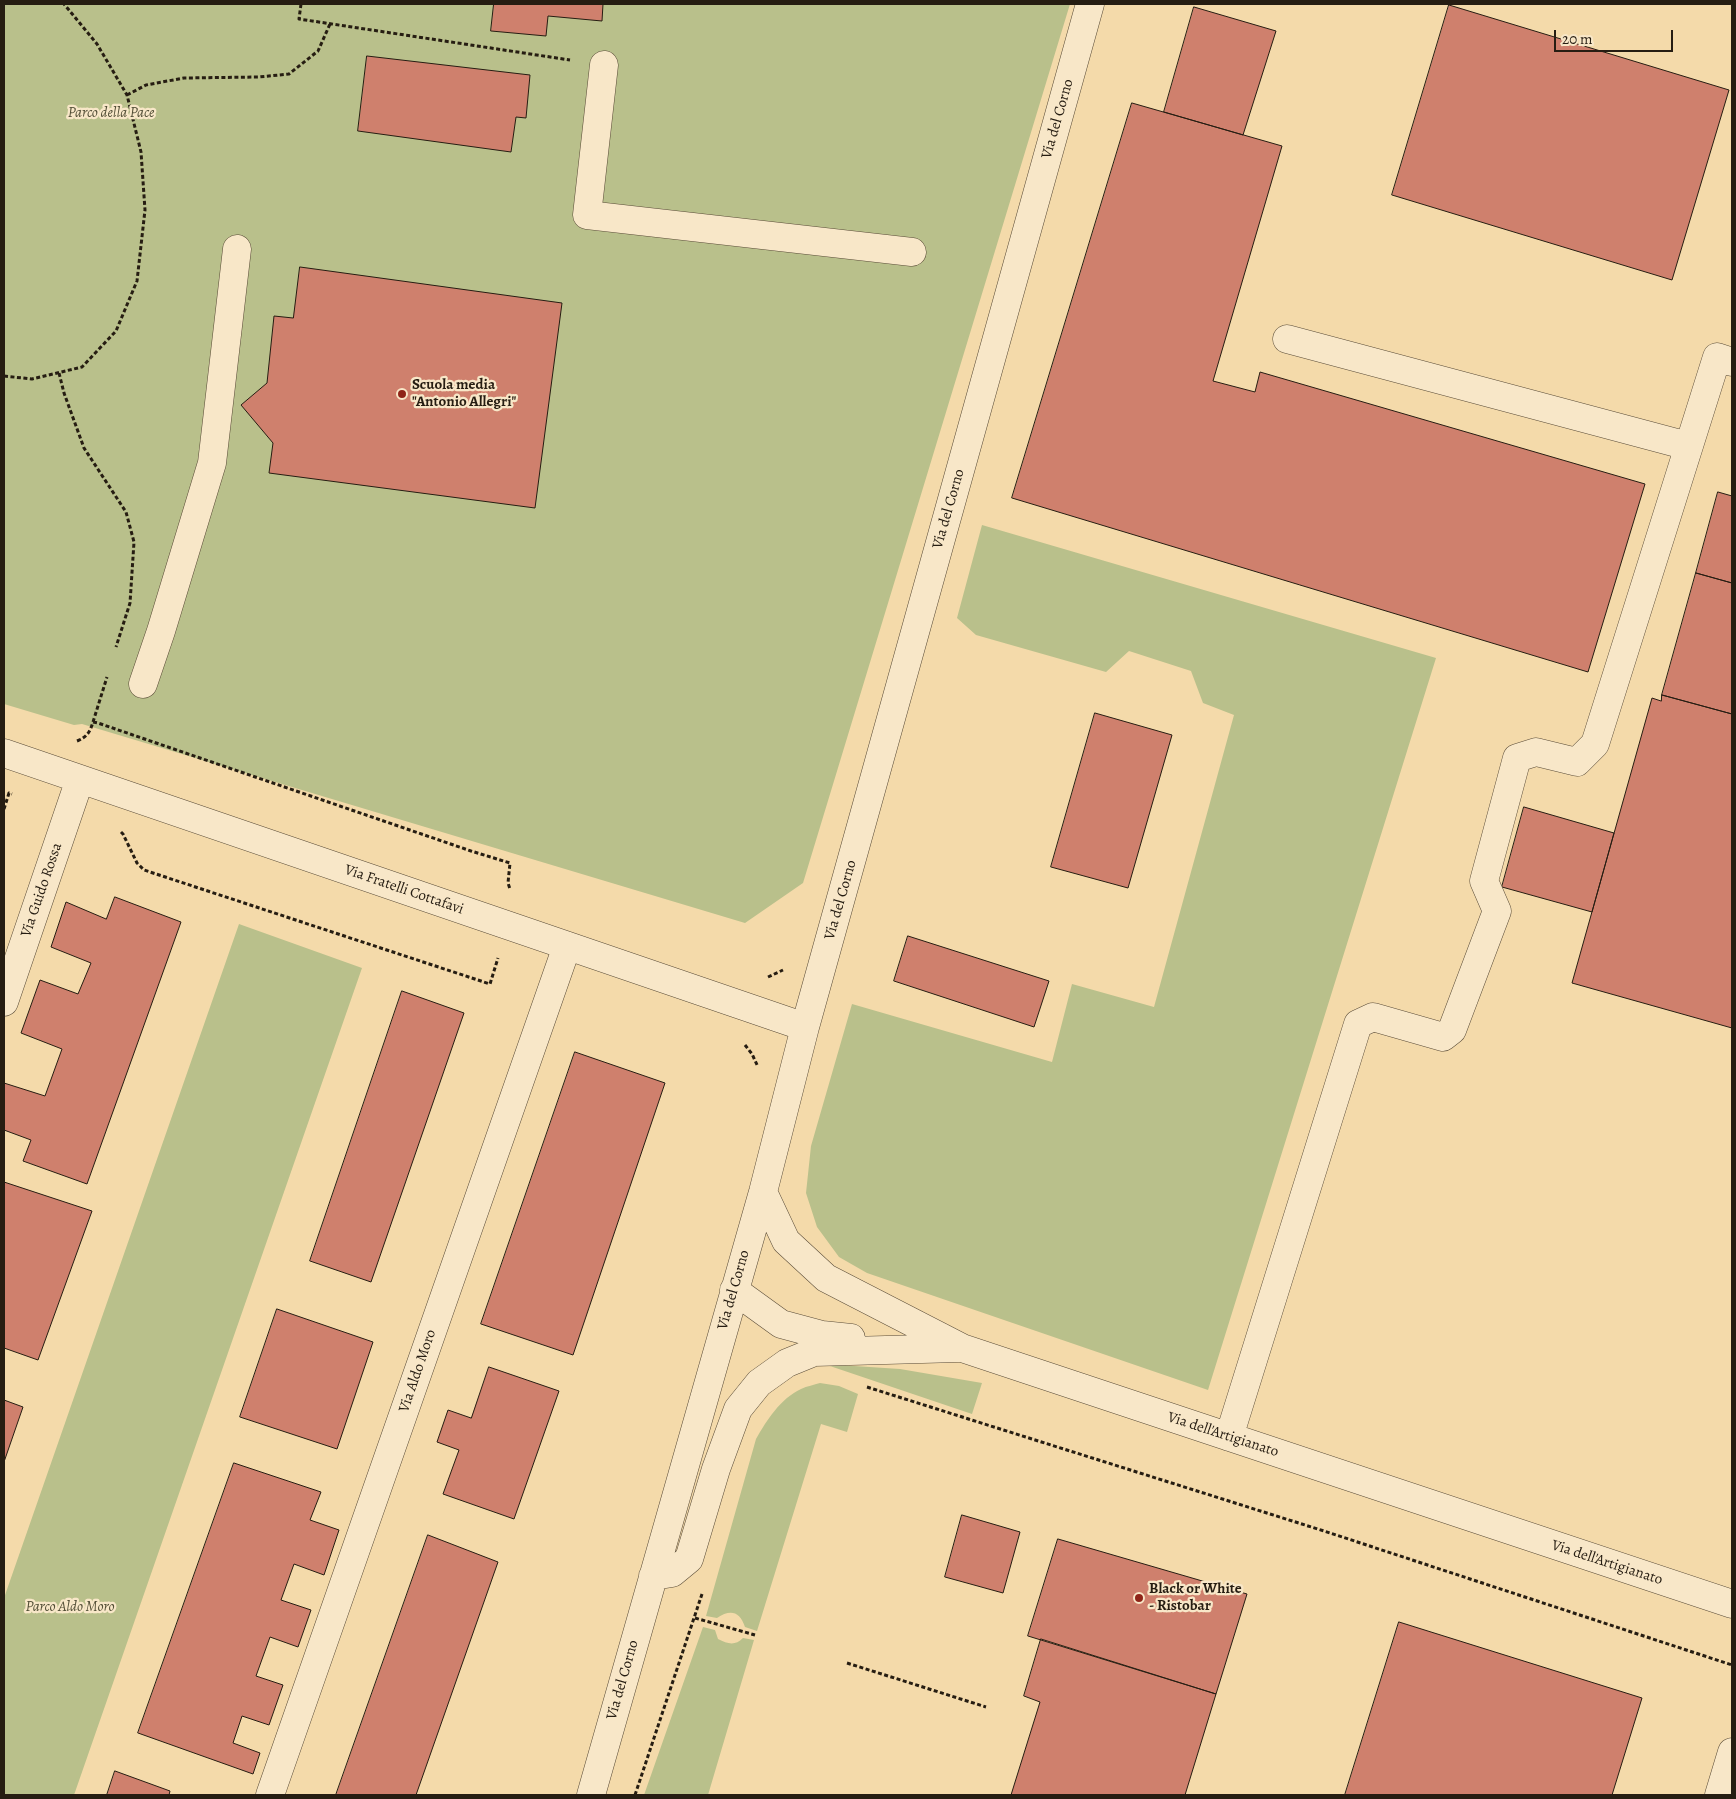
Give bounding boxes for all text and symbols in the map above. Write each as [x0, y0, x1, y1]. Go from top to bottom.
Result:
scale bar [1556, 20, 1675, 52]
text: 20 m [1562, 29, 1593, 49]
street label: Via del Corno [1038, 77, 1078, 161]
park label: Parco della Pace [68, 104, 154, 122]
place label: Scuola media "Antonio Allegri" [412, 376, 516, 411]
marker: Scuola media "Antonio Allegri" [396, 388, 408, 400]
street label: Via del Corno [929, 467, 969, 551]
street label: Via Guido Rossa [17, 840, 67, 940]
street label: Via del Corno [821, 858, 861, 942]
street label: Via Fratelli Cottafavi [342, 861, 466, 919]
street label: Via del Corno [714, 1248, 754, 1332]
street label: Via Aldo Moro [395, 1327, 441, 1415]
street label: Via dell'Artigianato [1165, 1409, 1281, 1461]
street label: Via dell'Artigianato [1549, 1537, 1665, 1589]
place label: Black or White - Ristobar [1149, 1580, 1242, 1615]
marker: Black or White - Ristobar [1133, 1592, 1145, 1604]
park label: Parco Aldo Moro [25, 1598, 115, 1616]
street label: Via del Corno [603, 1638, 643, 1722]

